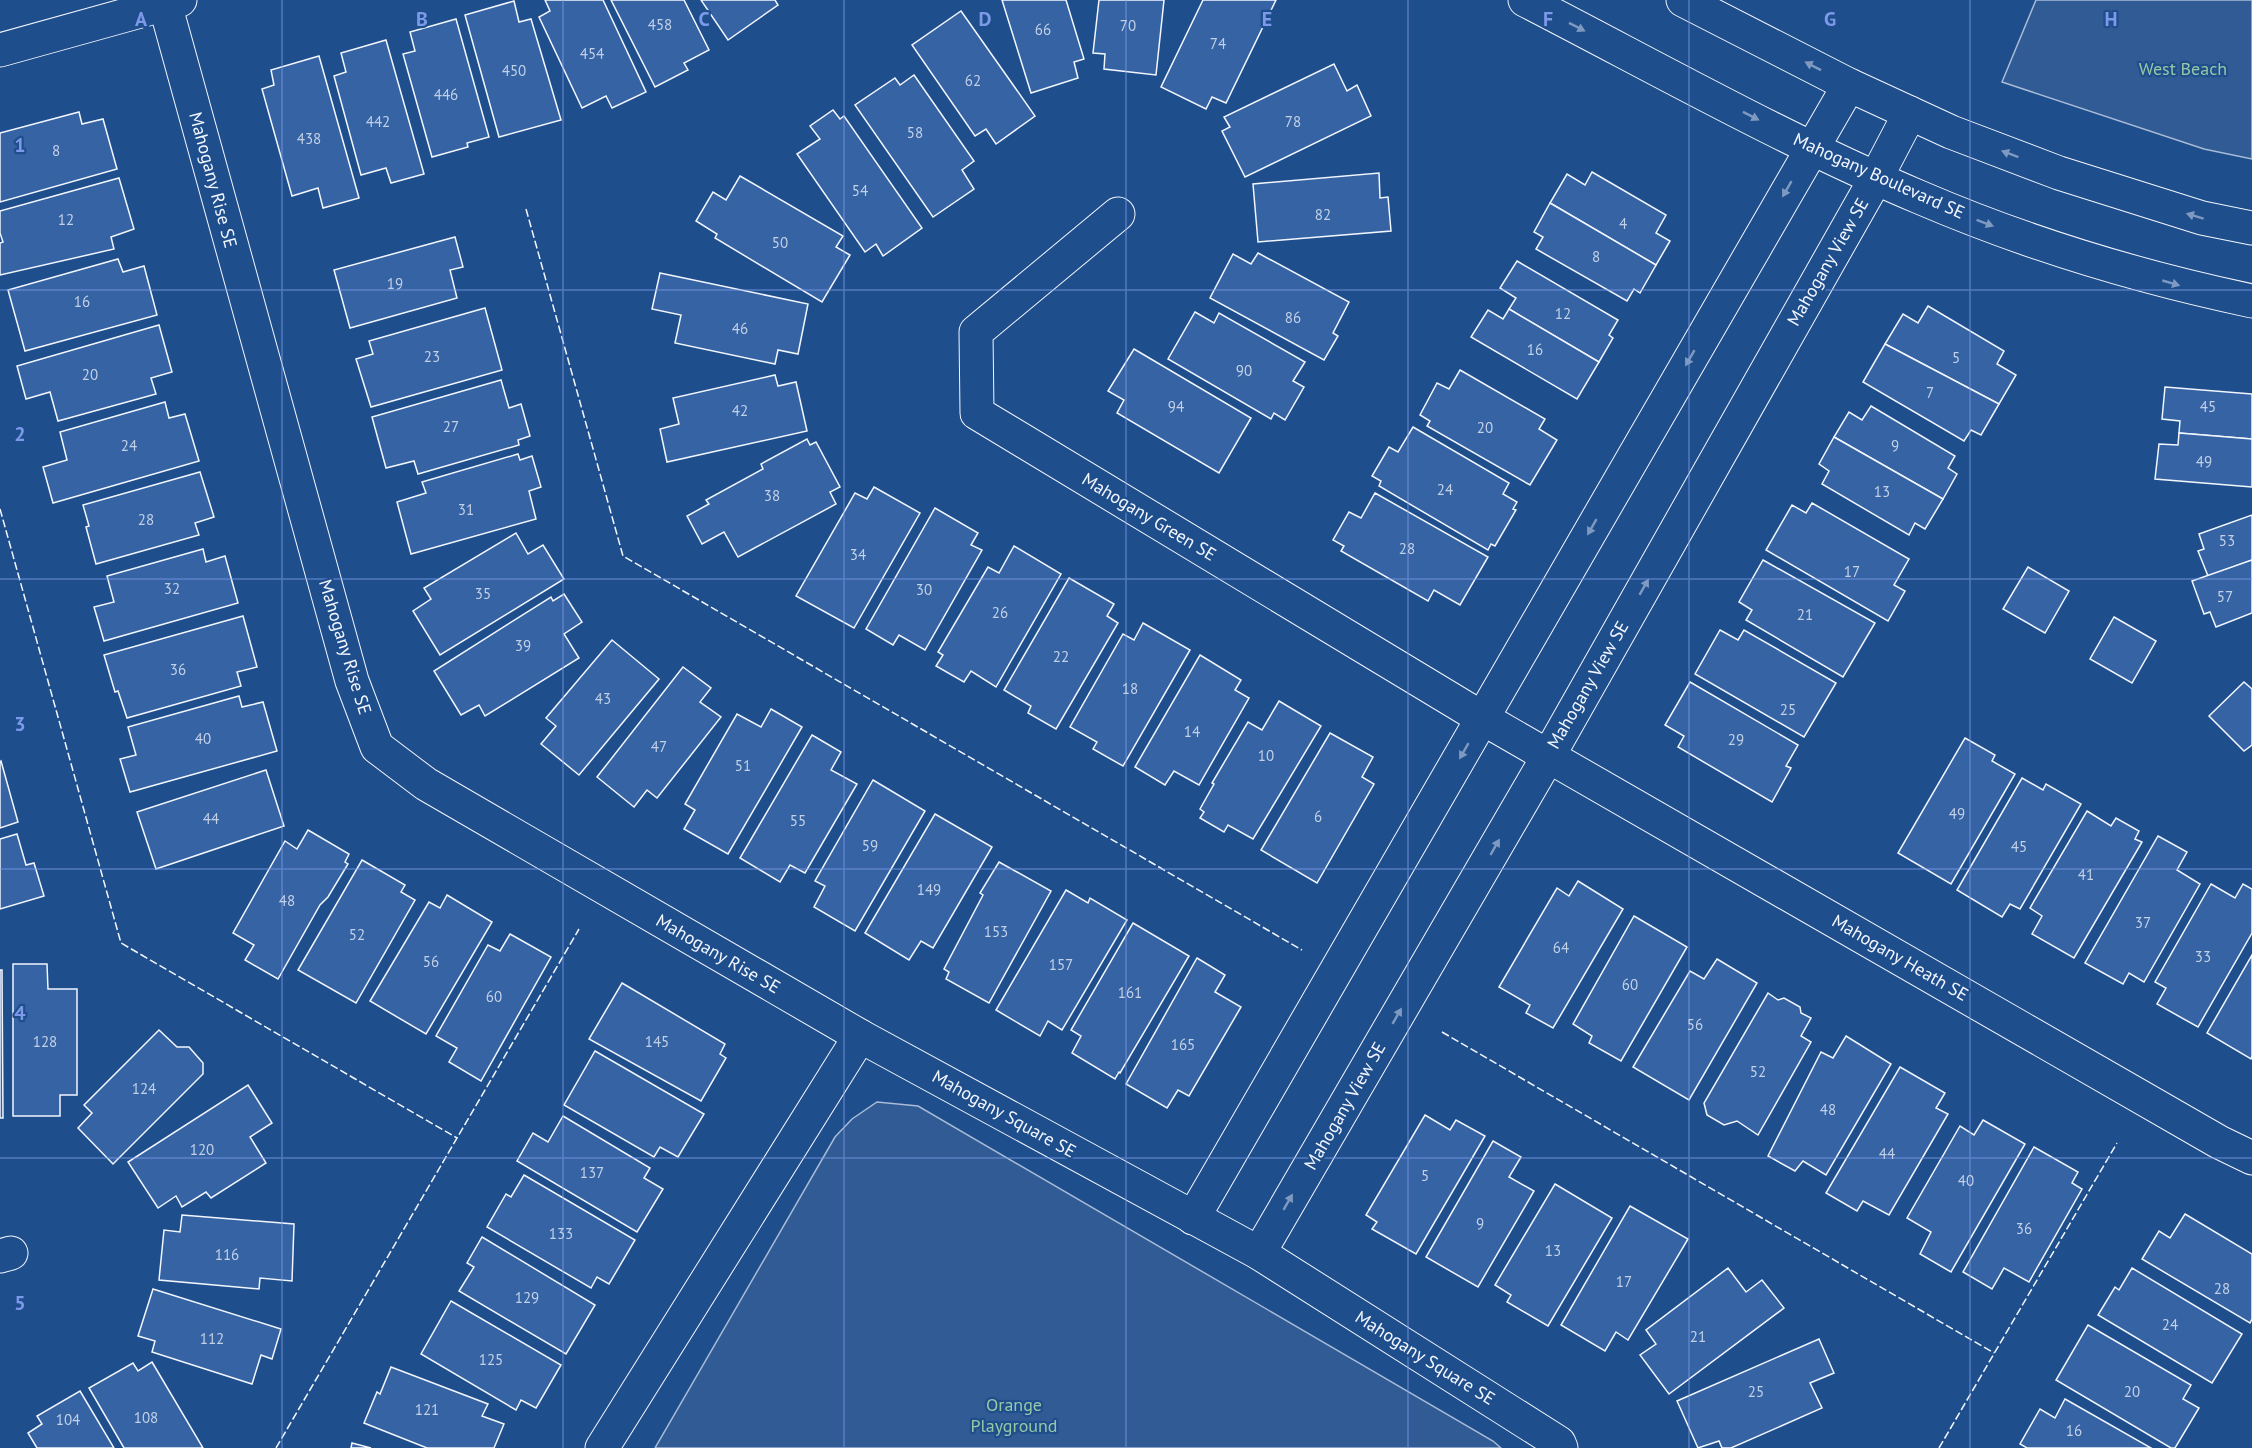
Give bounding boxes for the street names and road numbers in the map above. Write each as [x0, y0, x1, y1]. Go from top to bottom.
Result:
street label: Mahogany Rise SE [184, 109, 243, 250]
street label: Mahogany Boulevard SE [1790, 127, 1968, 224]
street label: Mahogany View SE [1782, 194, 1874, 330]
street label: Mahogany Green SE [1078, 467, 1221, 566]
street label: Mahogany Rise SE [314, 577, 377, 717]
street label: Mahogany View SE [1542, 617, 1634, 753]
street label: Mahogany Rise SE [652, 909, 785, 999]
street label: Mahogany Heath SE [1828, 909, 1973, 1006]
street label: Mahogany View SE [1299, 1038, 1391, 1174]
street label: Mahogany Square SE [928, 1065, 1080, 1163]
street label: Mahogany Square SE [1351, 1305, 1500, 1410]

